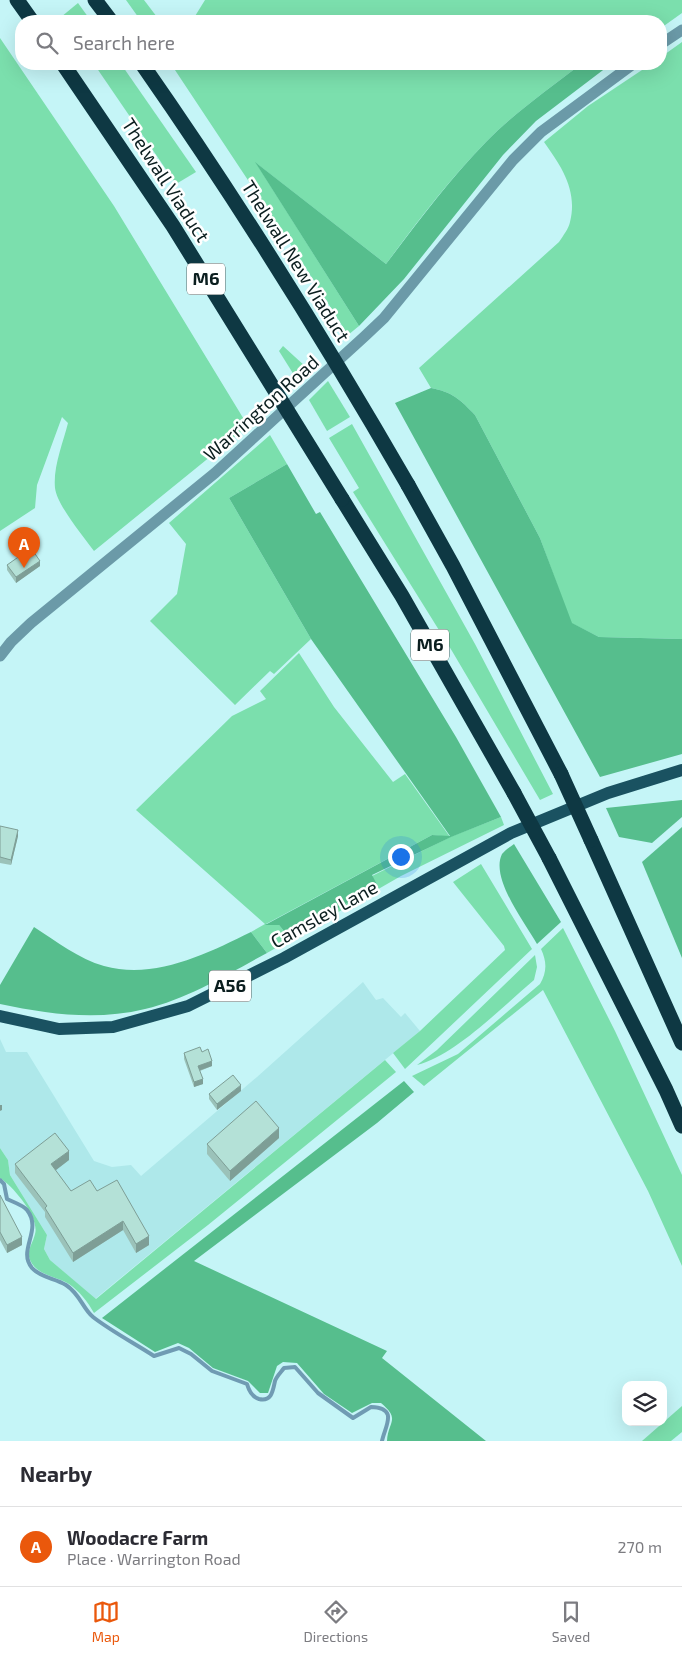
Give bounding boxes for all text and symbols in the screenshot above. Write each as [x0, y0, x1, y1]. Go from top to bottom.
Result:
search box [15, 15, 667, 70]
icon: search [33, 29, 61, 57]
text: Search here [73, 31, 175, 54]
street label: Thelwall Viaduct [118, 113, 215, 246]
street label: Thelwall New Viaduct [237, 176, 356, 346]
road number: M6 [187, 264, 225, 294]
street label: Warrington Road [198, 350, 323, 465]
pin: A [8, 527, 40, 568]
road number: M6 [411, 630, 449, 660]
your location [388, 844, 414, 870]
street label: Camsley Lane [266, 875, 381, 952]
road number: A56 [209, 970, 251, 1001]
map controls [622, 1381, 667, 1426]
button: layers [622, 1381, 667, 1426]
text: Nearby [20, 1461, 92, 1486]
text: Woodacre Farm [67, 1526, 208, 1549]
text: A [31, 1537, 41, 1556]
text: 270 m [618, 1537, 662, 1556]
text: Place · Warrington Road [67, 1549, 241, 1568]
tab: Map [92, 1598, 120, 1645]
tab: Directions [304, 1598, 368, 1645]
tab: Saved [552, 1598, 590, 1645]

